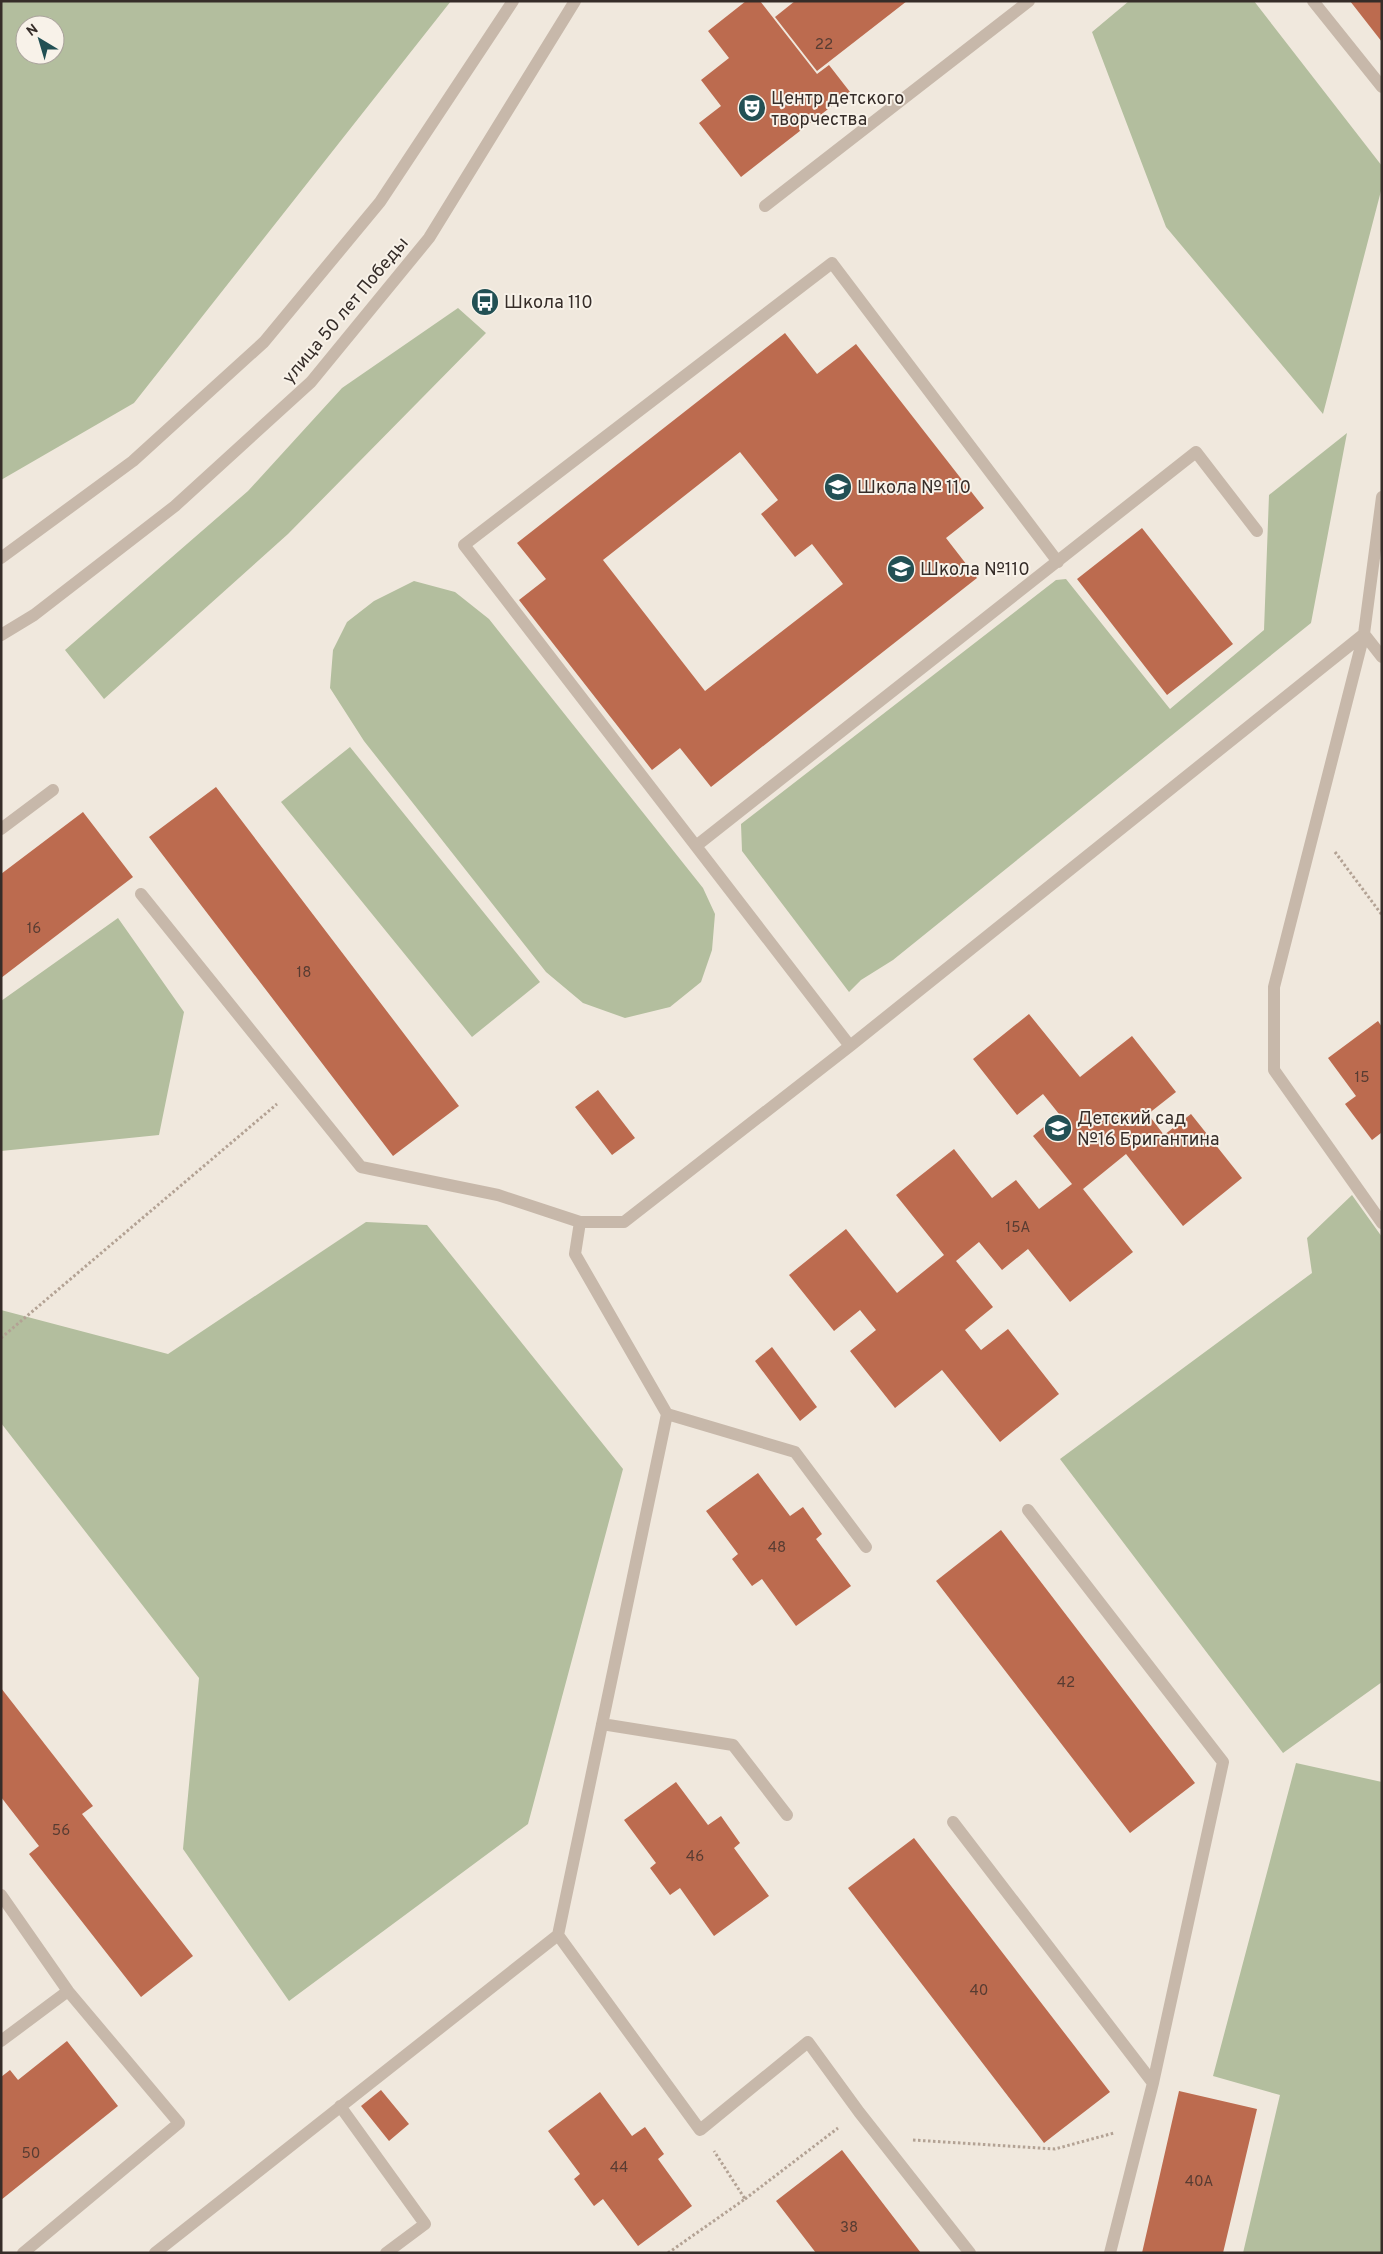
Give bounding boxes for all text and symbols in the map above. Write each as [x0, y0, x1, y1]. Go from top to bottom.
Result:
north arrow [15, 15, 65, 65]
text: N [24, 21, 42, 41]
house number: 22 [815, 36, 833, 55]
place label: Центр детского творчества [771, 88, 904, 132]
theatre icon: Центр детского творчества [737, 93, 767, 123]
street label: улица 50 лет Победы [278, 233, 414, 389]
bus stop icon: Школа 110 [470, 287, 500, 317]
place label: Школа 110 [504, 292, 593, 315]
school or university icon: Школа № 110 [823, 472, 853, 502]
place label: Школа № 110 [857, 477, 971, 500]
school or university icon: Школа №110 [886, 554, 916, 584]
place label: Школа №110 [920, 559, 1030, 582]
house number: 16 [27, 920, 41, 939]
house number: 18 [297, 964, 311, 983]
house number: 15 [1355, 1069, 1369, 1088]
place label: Детский сад №16 Бригантина [1077, 1108, 1220, 1152]
school or university icon: Детский сад №16 Бригантина [1043, 1113, 1073, 1143]
house number: 15А [1006, 1219, 1030, 1238]
house number: 48 [768, 1539, 786, 1558]
house number: 42 [1057, 1674, 1075, 1693]
house number: 56 [52, 1822, 70, 1841]
house number: 46 [686, 1848, 704, 1867]
house number: 40 [970, 1982, 988, 2001]
house number: 50 [22, 2145, 40, 2164]
house number: 44 [610, 2159, 628, 2178]
house number: 40А [1185, 2173, 1213, 2192]
house number: 38 [840, 2219, 858, 2238]

